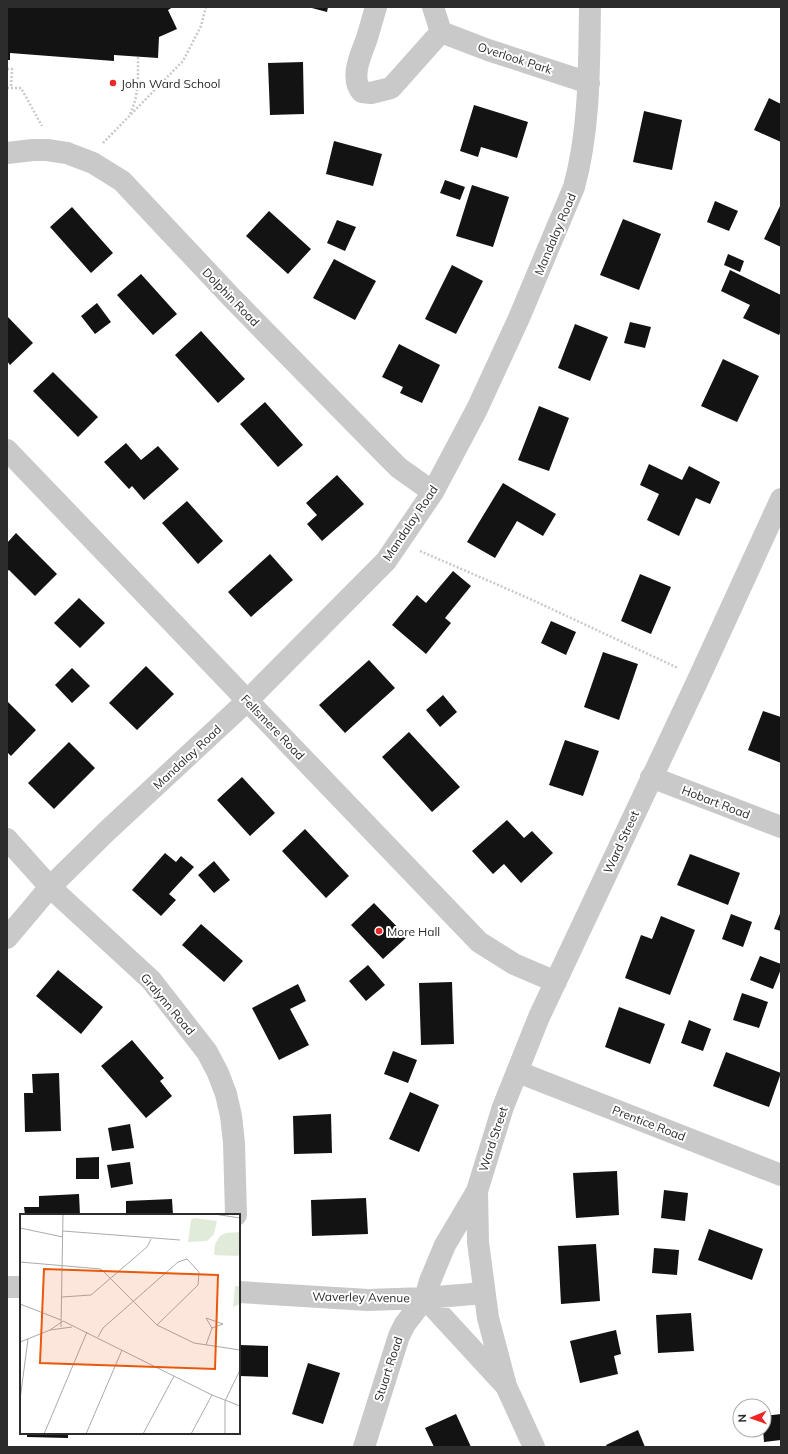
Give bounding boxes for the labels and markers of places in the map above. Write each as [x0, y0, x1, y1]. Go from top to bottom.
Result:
place label: John Ward School [121, 76, 220, 91]
marker: John Ward School [108, 78, 118, 88]
place label: More Hall [387, 924, 440, 939]
marker: More Hall [374, 926, 384, 936]

